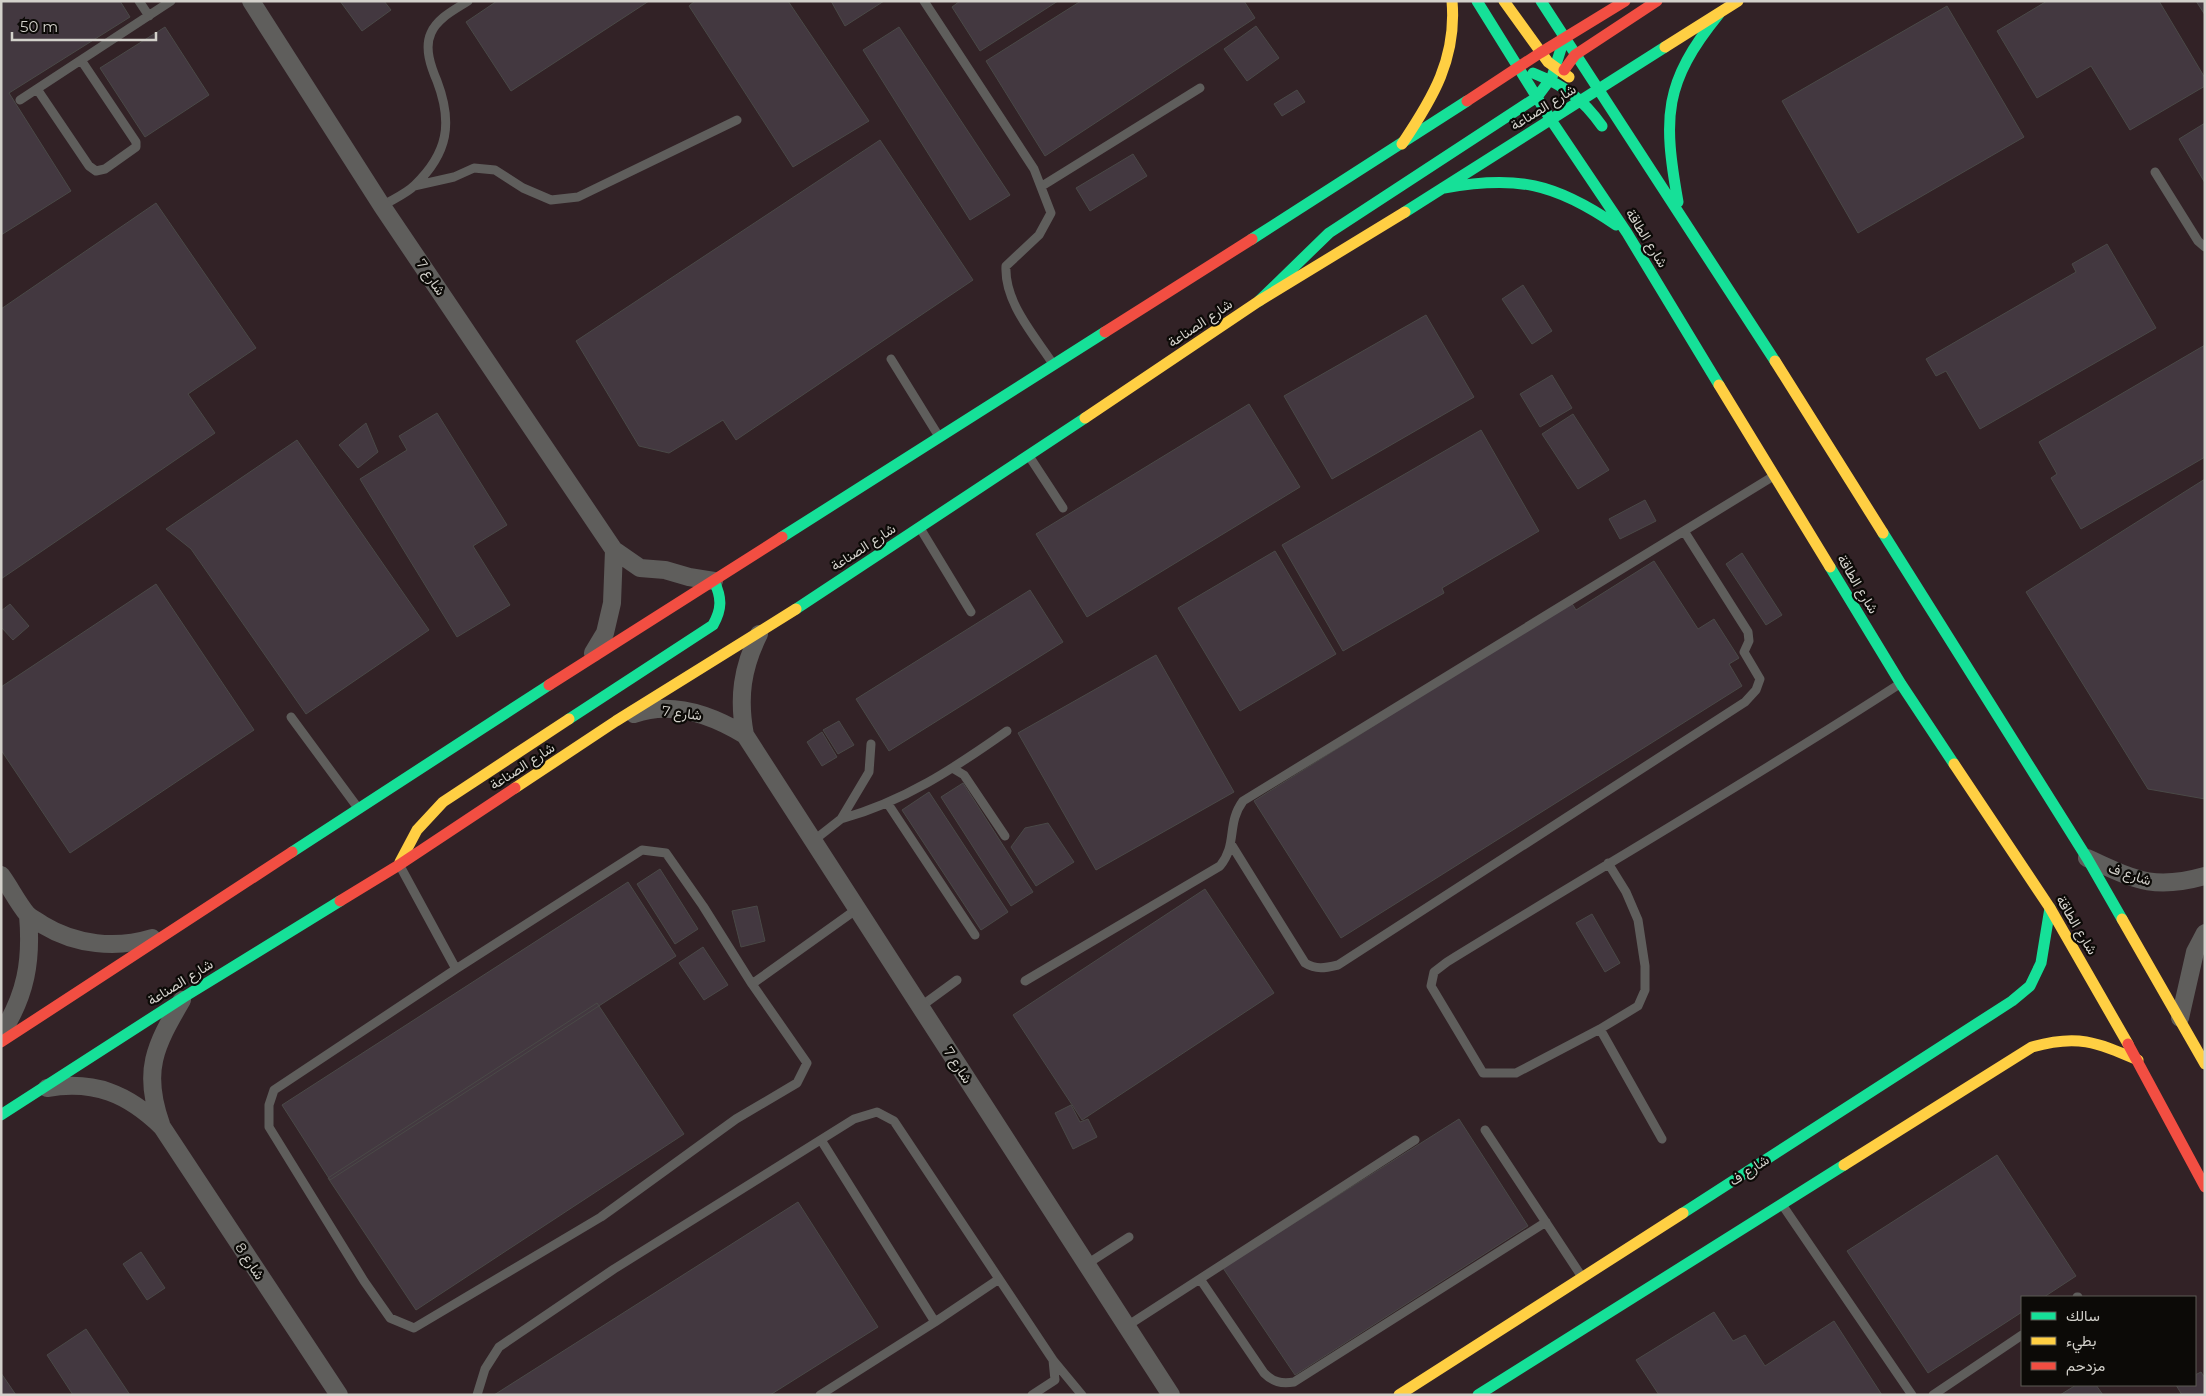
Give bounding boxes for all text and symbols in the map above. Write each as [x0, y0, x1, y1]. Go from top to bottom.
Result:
scale bar [12, 10, 156, 42]
text: 50 m [20, 17, 58, 36]
street label: شارع الصناعة [1507, 80, 1580, 136]
street label: شارع الطاقة [1620, 205, 1672, 272]
street label: شارع 7 [411, 255, 450, 300]
street label: شارع الصناعة [1164, 295, 1237, 353]
street label: شارع الصناعة [827, 519, 900, 576]
street label: شارع الطاقة [1832, 551, 1883, 618]
street label: شارع 7 [661, 702, 703, 726]
street label: شارع الصناعة [486, 738, 559, 795]
street label: شارع ف [2106, 859, 2154, 891]
street label: شارع الطاقة [2051, 892, 2102, 959]
street label: شارع الصناعة [144, 955, 217, 1011]
street label: شارع 7 [938, 1043, 976, 1088]
street label: شارع ف [1726, 1150, 1773, 1191]
street label: شارع 8 [230, 1239, 269, 1284]
legend [2021, 1296, 2196, 1386]
text: سالك [2066, 1306, 2100, 1325]
text: بطيء [2066, 1331, 2096, 1354]
text: مزدحم [2066, 1356, 2105, 1376]

